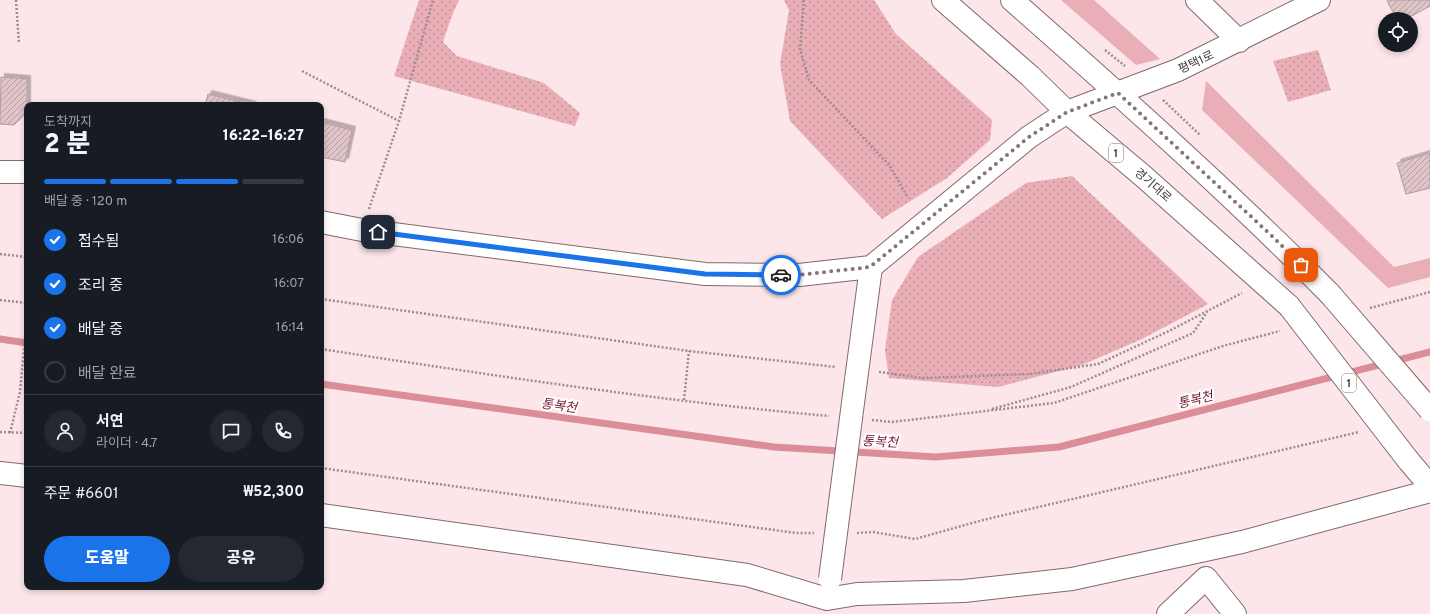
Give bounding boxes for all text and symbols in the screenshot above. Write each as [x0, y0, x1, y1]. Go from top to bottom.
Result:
map controls [1378, 12, 1418, 52]
button: locate [1378, 12, 1418, 52]
street label: 평택1로 [1176, 48, 1217, 78]
text: 도착까지 [44, 115, 92, 131]
text: 16:22–16:27 [223, 127, 304, 146]
text: 2 분 [44, 129, 90, 162]
road number: 1 [1109, 144, 1123, 162]
street label: 경기대로 [1130, 165, 1174, 206]
text: 배달 중 · 120 m [44, 194, 127, 210]
pin [361, 215, 395, 249]
icon: home [367, 221, 389, 243]
icon: check [44, 229, 66, 251]
text: 16:06 [272, 232, 304, 248]
text: 접수됨 [78, 233, 119, 252]
pin [1284, 248, 1318, 282]
icon: bag [1290, 254, 1312, 276]
courier [761, 255, 801, 295]
icon: car [770, 264, 792, 286]
icon: check [44, 273, 66, 295]
text: 16:07 [274, 276, 304, 292]
text: 조리 중 [78, 277, 123, 296]
icon: check [44, 317, 66, 339]
text: 16:14 [276, 320, 304, 336]
text: 배달 중 [78, 321, 123, 340]
text: 배달 완료 [78, 365, 137, 384]
road number: 1 [1342, 374, 1356, 392]
water label: 통복천 [1176, 389, 1216, 413]
water label: 통복천 [540, 397, 579, 418]
button: person [44, 410, 86, 452]
button: chat [210, 410, 252, 452]
button: phone [262, 410, 304, 452]
text: 서연 [96, 413, 124, 432]
water label: 통복천 [862, 434, 899, 452]
text: 라이더 · 4.7 [96, 436, 157, 452]
text: ₩52,300 [244, 483, 304, 502]
text: 주문 #6601 [44, 485, 119, 504]
button: 도움말 [44, 536, 170, 582]
button: 공유 [178, 536, 304, 582]

